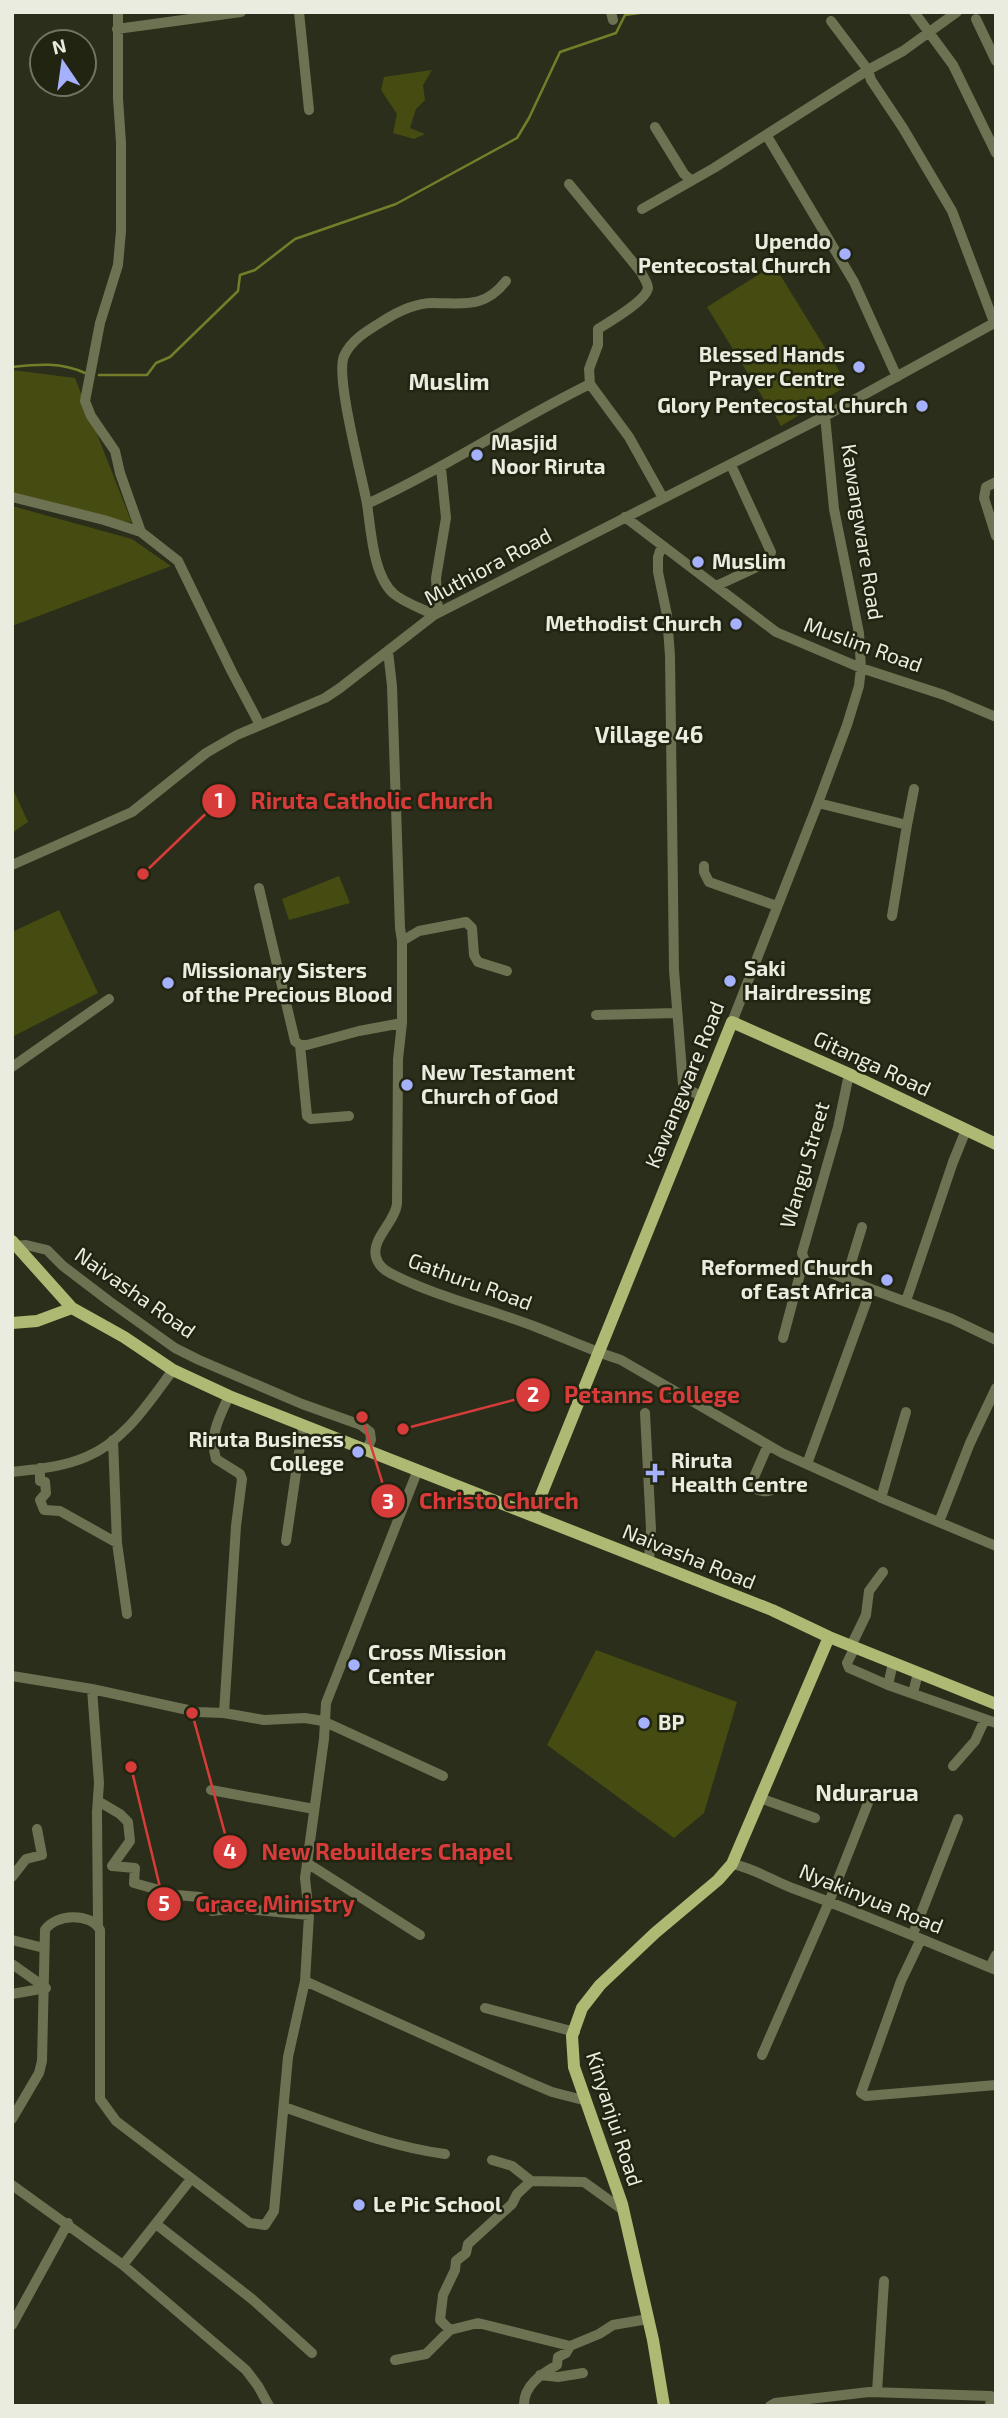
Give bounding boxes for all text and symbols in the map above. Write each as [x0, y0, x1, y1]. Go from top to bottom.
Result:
north arrow [28, 28, 98, 98]
text: N [50, 33, 68, 59]
place label: Upendo Pentecostal Church [638, 228, 831, 277]
marker: Upendo Pentecostal Church [837, 246, 853, 262]
place label: Blessed Hands Prayer Centre [699, 341, 845, 391]
marker: Blessed Hands Prayer Centre [851, 359, 867, 375]
district label: Muslim [408, 367, 490, 395]
place label: Glory Pentecostal Church [657, 392, 908, 418]
marker: Glory Pentecostal Church [914, 398, 930, 414]
place label: Masjid Noor Riruta [491, 429, 605, 478]
street label: Kawangware Road [837, 442, 890, 622]
marker: Masjid Noor Riruta [469, 447, 485, 463]
street label: Muthiora Road [419, 522, 555, 610]
place label: Muslim [712, 548, 786, 573]
marker: Muslim [690, 554, 706, 570]
place label: Methodist Church [545, 610, 722, 635]
street label: Muslim Road [801, 611, 926, 677]
marker: Methodist Church [728, 616, 744, 632]
district label: Village 46 [595, 720, 703, 748]
callout: Riruta Catholic Church [202, 779, 507, 823]
text: Riruta Catholic Church [251, 786, 493, 814]
text: 1 [214, 787, 224, 812]
place label: Saki Hairdressing [744, 955, 871, 1004]
place label: Missionary Sisters of the Precious Blood [182, 957, 392, 1006]
marker: Saki Hairdressing [722, 973, 738, 989]
marker: Missionary Sisters of the Precious Blood [160, 975, 176, 991]
street label: Kawangware Road [639, 997, 729, 1172]
street label: Gitanga Road [810, 1025, 935, 1101]
place label: New Testament Church of God [421, 1059, 576, 1108]
marker: New Testament Church of God [399, 1077, 415, 1093]
street label: Wangu Street [774, 1099, 834, 1231]
street label: Naivasha Road [71, 1241, 201, 1343]
street label: Gathuru Road [405, 1247, 536, 1315]
place label: Reformed Church of East Africa [701, 1254, 873, 1303]
marker: Reformed Church of East Africa [879, 1272, 895, 1288]
callout: Petanns College [515, 1373, 754, 1417]
text: Petanns College [564, 1380, 740, 1408]
text: 2 [527, 1381, 539, 1406]
place label: Riruta Business College [188, 1426, 344, 1475]
marker: Riruta Business College [350, 1444, 366, 1460]
place label: Riruta Health Centre [671, 1447, 808, 1496]
marker: Riruta Health Centre [645, 1463, 665, 1483]
callout: Christo Church [370, 1479, 593, 1523]
text: Christo Church [419, 1486, 579, 1514]
text: 3 [382, 1488, 394, 1513]
street label: Naivasha Road [619, 1518, 760, 1594]
place label: Cross Mission Center [368, 1639, 506, 1688]
marker: Cross Mission Center [346, 1657, 362, 1673]
place label: BP [658, 1709, 684, 1734]
marker: BP [636, 1715, 652, 1731]
district label: Ndurarua [815, 1778, 919, 1806]
callout: New Rebuilders Chapel [212, 1830, 527, 1874]
text: New Rebuilders Chapel [262, 1837, 513, 1865]
text: 4 [223, 1838, 237, 1863]
street label: Nyakinyua Road [796, 1857, 947, 1938]
callout: Grace Ministry [146, 1882, 368, 1926]
text: Grace Ministry [195, 1889, 355, 1917]
text: 5 [158, 1890, 170, 1915]
street label: Kinyanjui Road [581, 2048, 649, 2189]
place label: Le Pic School [373, 2191, 502, 2216]
marker: Le Pic School [351, 2197, 367, 2213]

